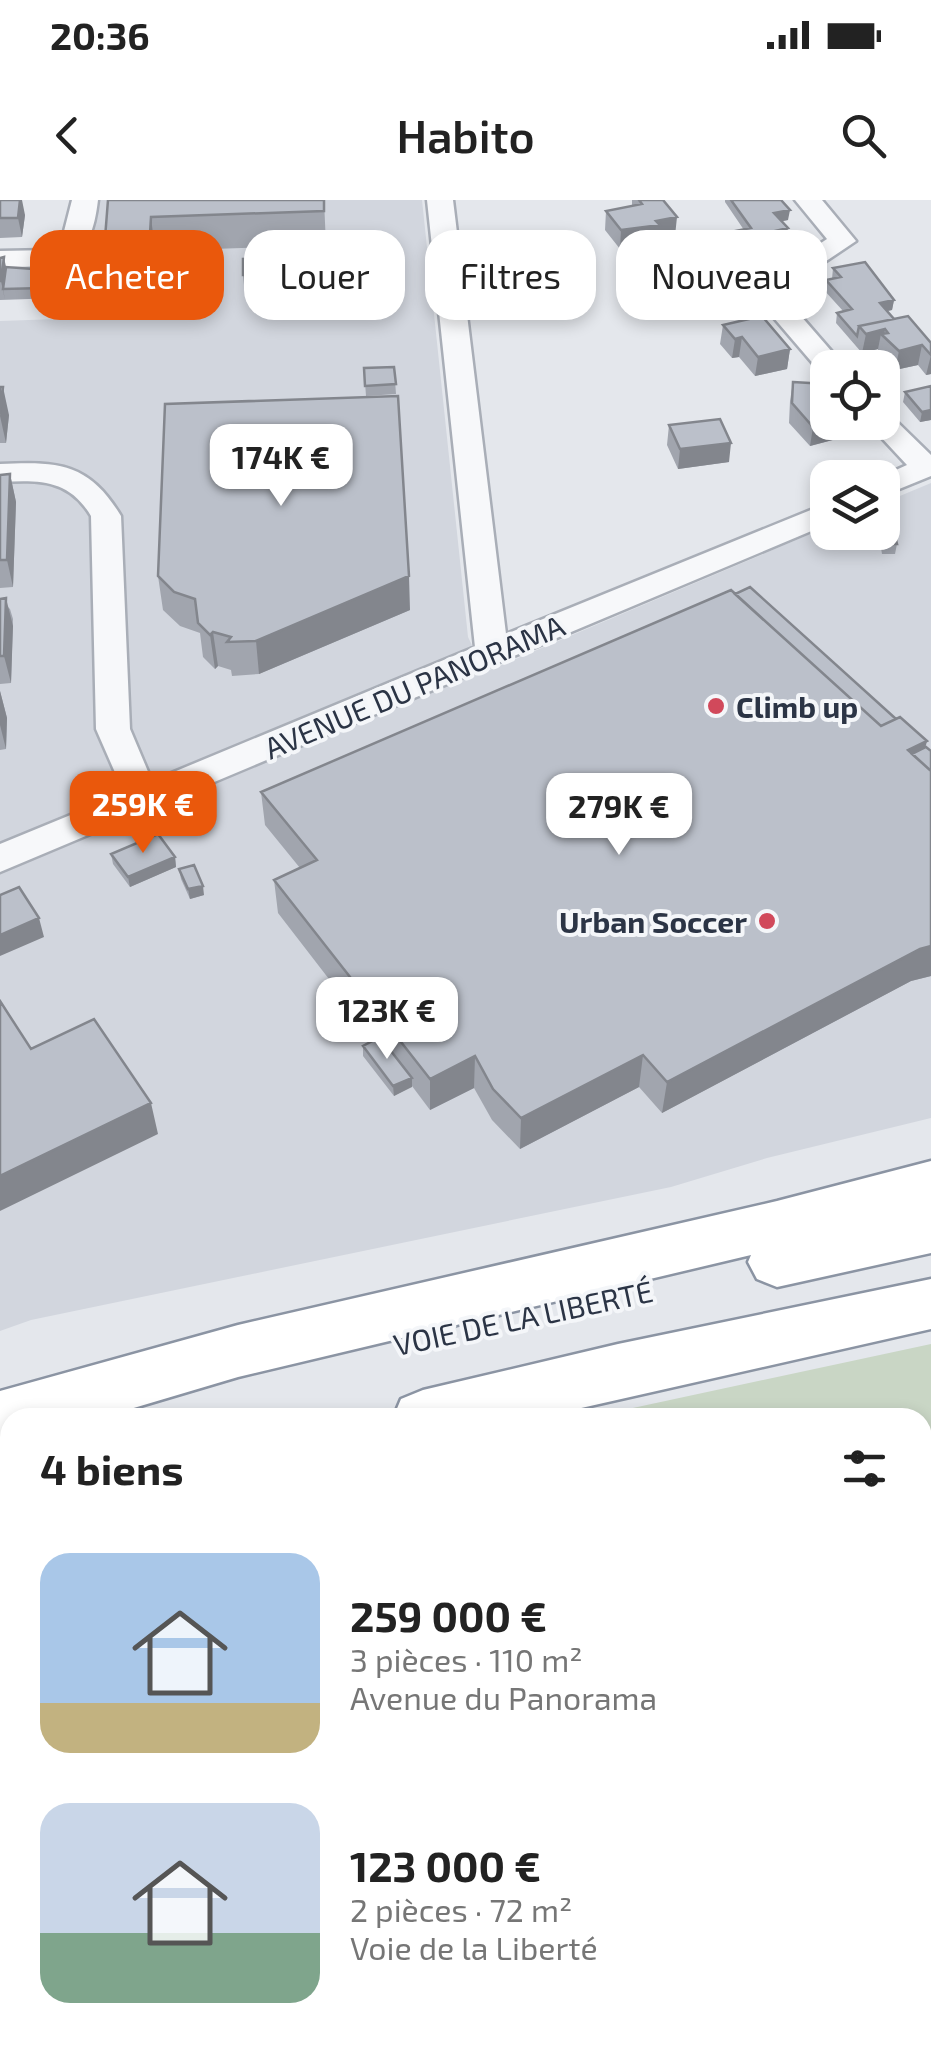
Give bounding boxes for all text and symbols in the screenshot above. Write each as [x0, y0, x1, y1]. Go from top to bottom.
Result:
text: 20:36 [50, 12, 150, 58]
icon: back [40, 108, 95, 163]
text: Habito [396, 108, 535, 162]
icon: search [836, 108, 891, 163]
chip: Acheter [30, 230, 224, 320]
chip: Louer [244, 230, 405, 320]
chip: Filtres [425, 230, 596, 320]
chip: Nouveau [616, 230, 827, 320]
map controls [810, 350, 900, 550]
button: locate [810, 350, 900, 440]
pin: 174K € [200, 424, 362, 509]
text: 174K € [232, 437, 330, 475]
button: layers [810, 460, 900, 550]
street label: AVENUE DU PANORAMA [258, 606, 570, 766]
place label: Climb up [736, 688, 858, 724]
marker: Climb up [705, 695, 727, 717]
pin: 259K € [62, 771, 224, 856]
pin: 279K € [538, 773, 700, 858]
text: 259K € [92, 784, 194, 822]
text: 279K € [568, 786, 670, 824]
place label: Urban Soccer [559, 903, 747, 939]
marker: Urban Soccer [756, 910, 778, 932]
pin: 123K € [306, 977, 468, 1062]
text: 123K € [338, 990, 436, 1028]
street label: VOIE DE LA LIBERTÉ [390, 1272, 656, 1362]
icon: filters [837, 1441, 892, 1496]
text: 4 biens [40, 1443, 184, 1493]
text: 259 000 € [350, 1590, 547, 1640]
icon: home [120, 1593, 240, 1713]
text: 3 pièces · 110 m² [350, 1640, 582, 1678]
text: Avenue du Panorama [350, 1678, 657, 1716]
text: 123 000 € [350, 1840, 541, 1890]
icon: home [120, 1843, 240, 1963]
text: 2 pièces · 72 m² [350, 1890, 572, 1928]
text: Voie de la Liberté [350, 1928, 598, 1966]

